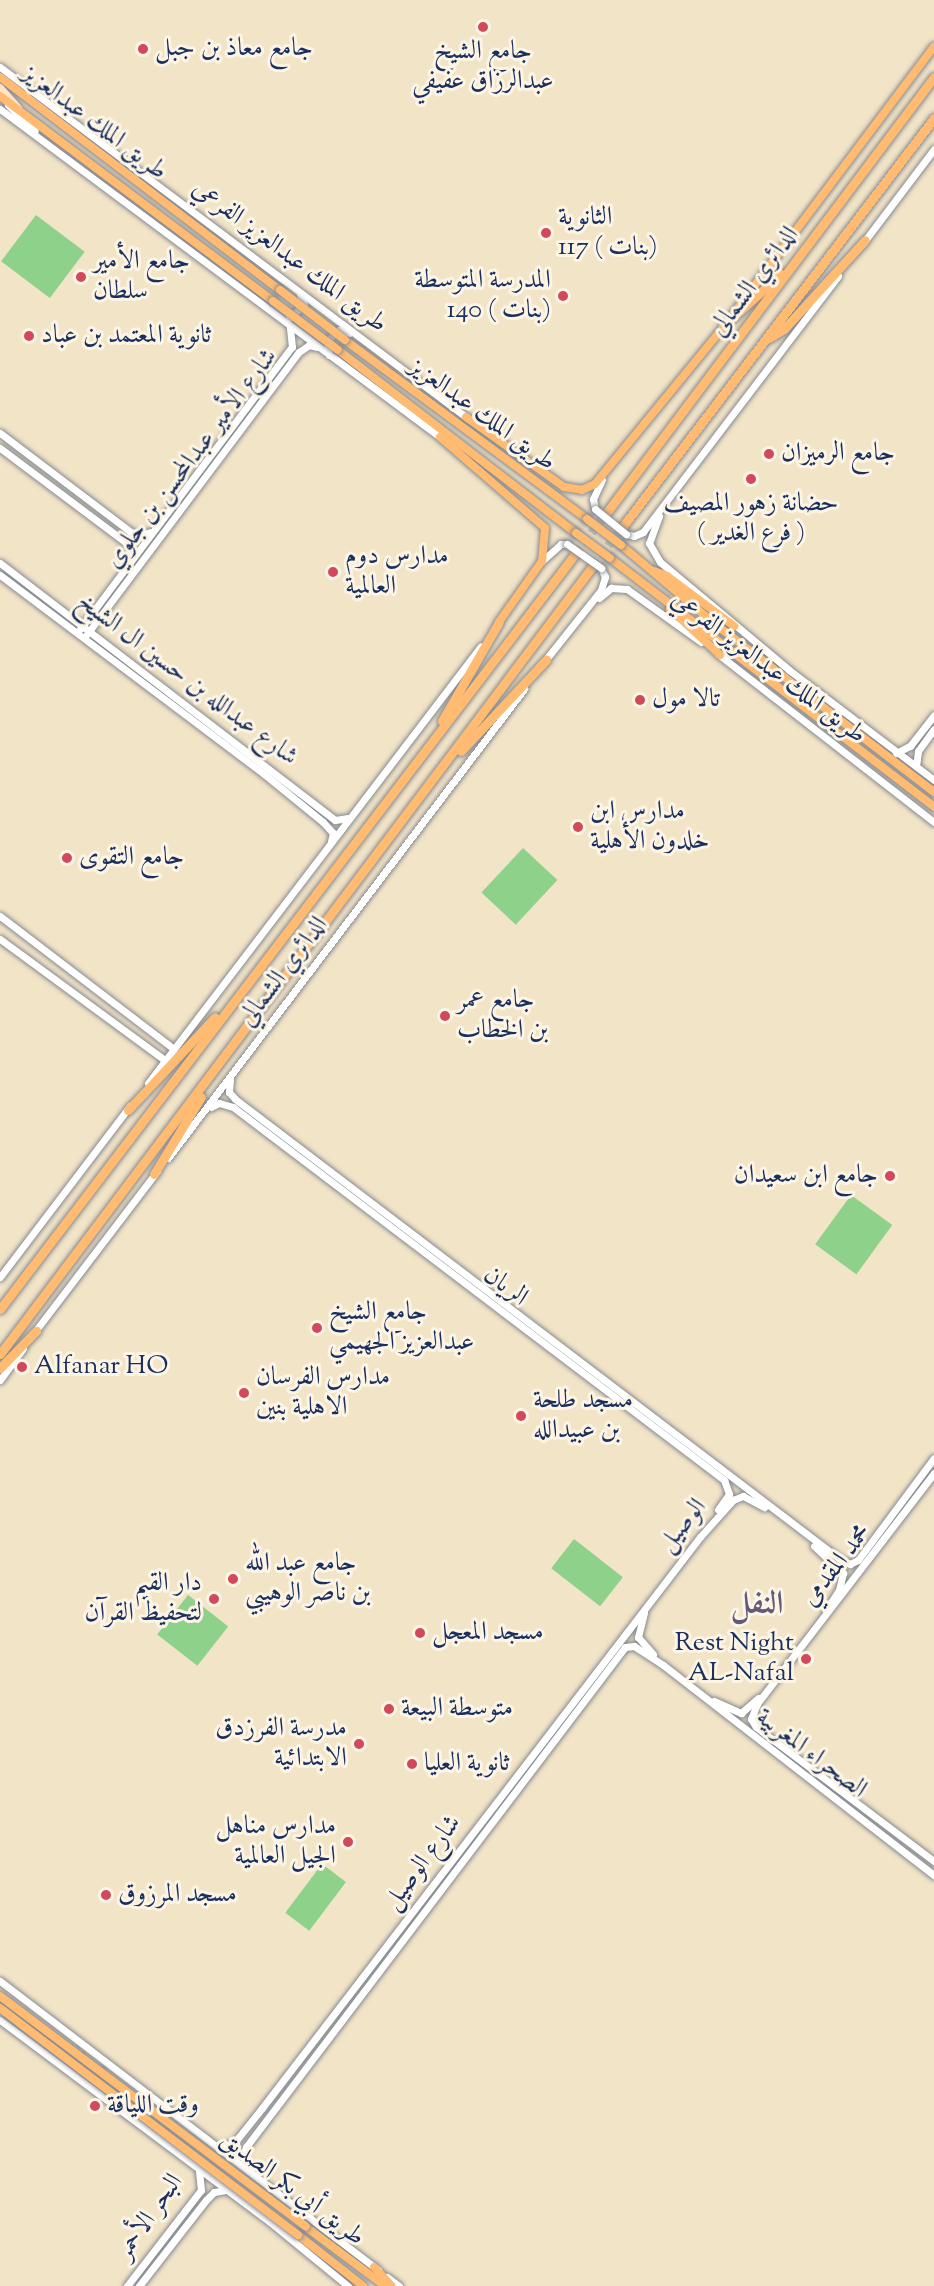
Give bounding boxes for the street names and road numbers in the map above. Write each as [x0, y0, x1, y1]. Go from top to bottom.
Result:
street label: طريق الملك عبدالعزيز [15, 58, 173, 188]
street label: طريق الملك عبدالعزيز الفرعي [185, 173, 393, 341]
street label: الدائري الشمالي [703, 221, 807, 343]
street label: شارع الأمير عبدالمحسن بن جلوي [99, 343, 285, 575]
street label: طريق الملك عبدالعزيز [402, 351, 562, 479]
street label: طريق الملك عبدالعزيز الفرعي [664, 584, 872, 752]
street label: شارع عبدالله بن حسين ال الشيخ [70, 587, 304, 773]
street label: الدائري الشمالي [232, 911, 336, 1033]
street label: الريان [477, 1260, 533, 1314]
street label: الوصيل [652, 1493, 714, 1559]
street label: محمد المقدمي [795, 1519, 879, 1613]
street label: الصحراء المغربية [749, 1702, 873, 1806]
street label: شارع الوصيل [377, 1809, 469, 1917]
street label: طريق أبي بكر الصديق [213, 2124, 371, 2254]
street label: البحر الأحمر [109, 2168, 191, 2266]

